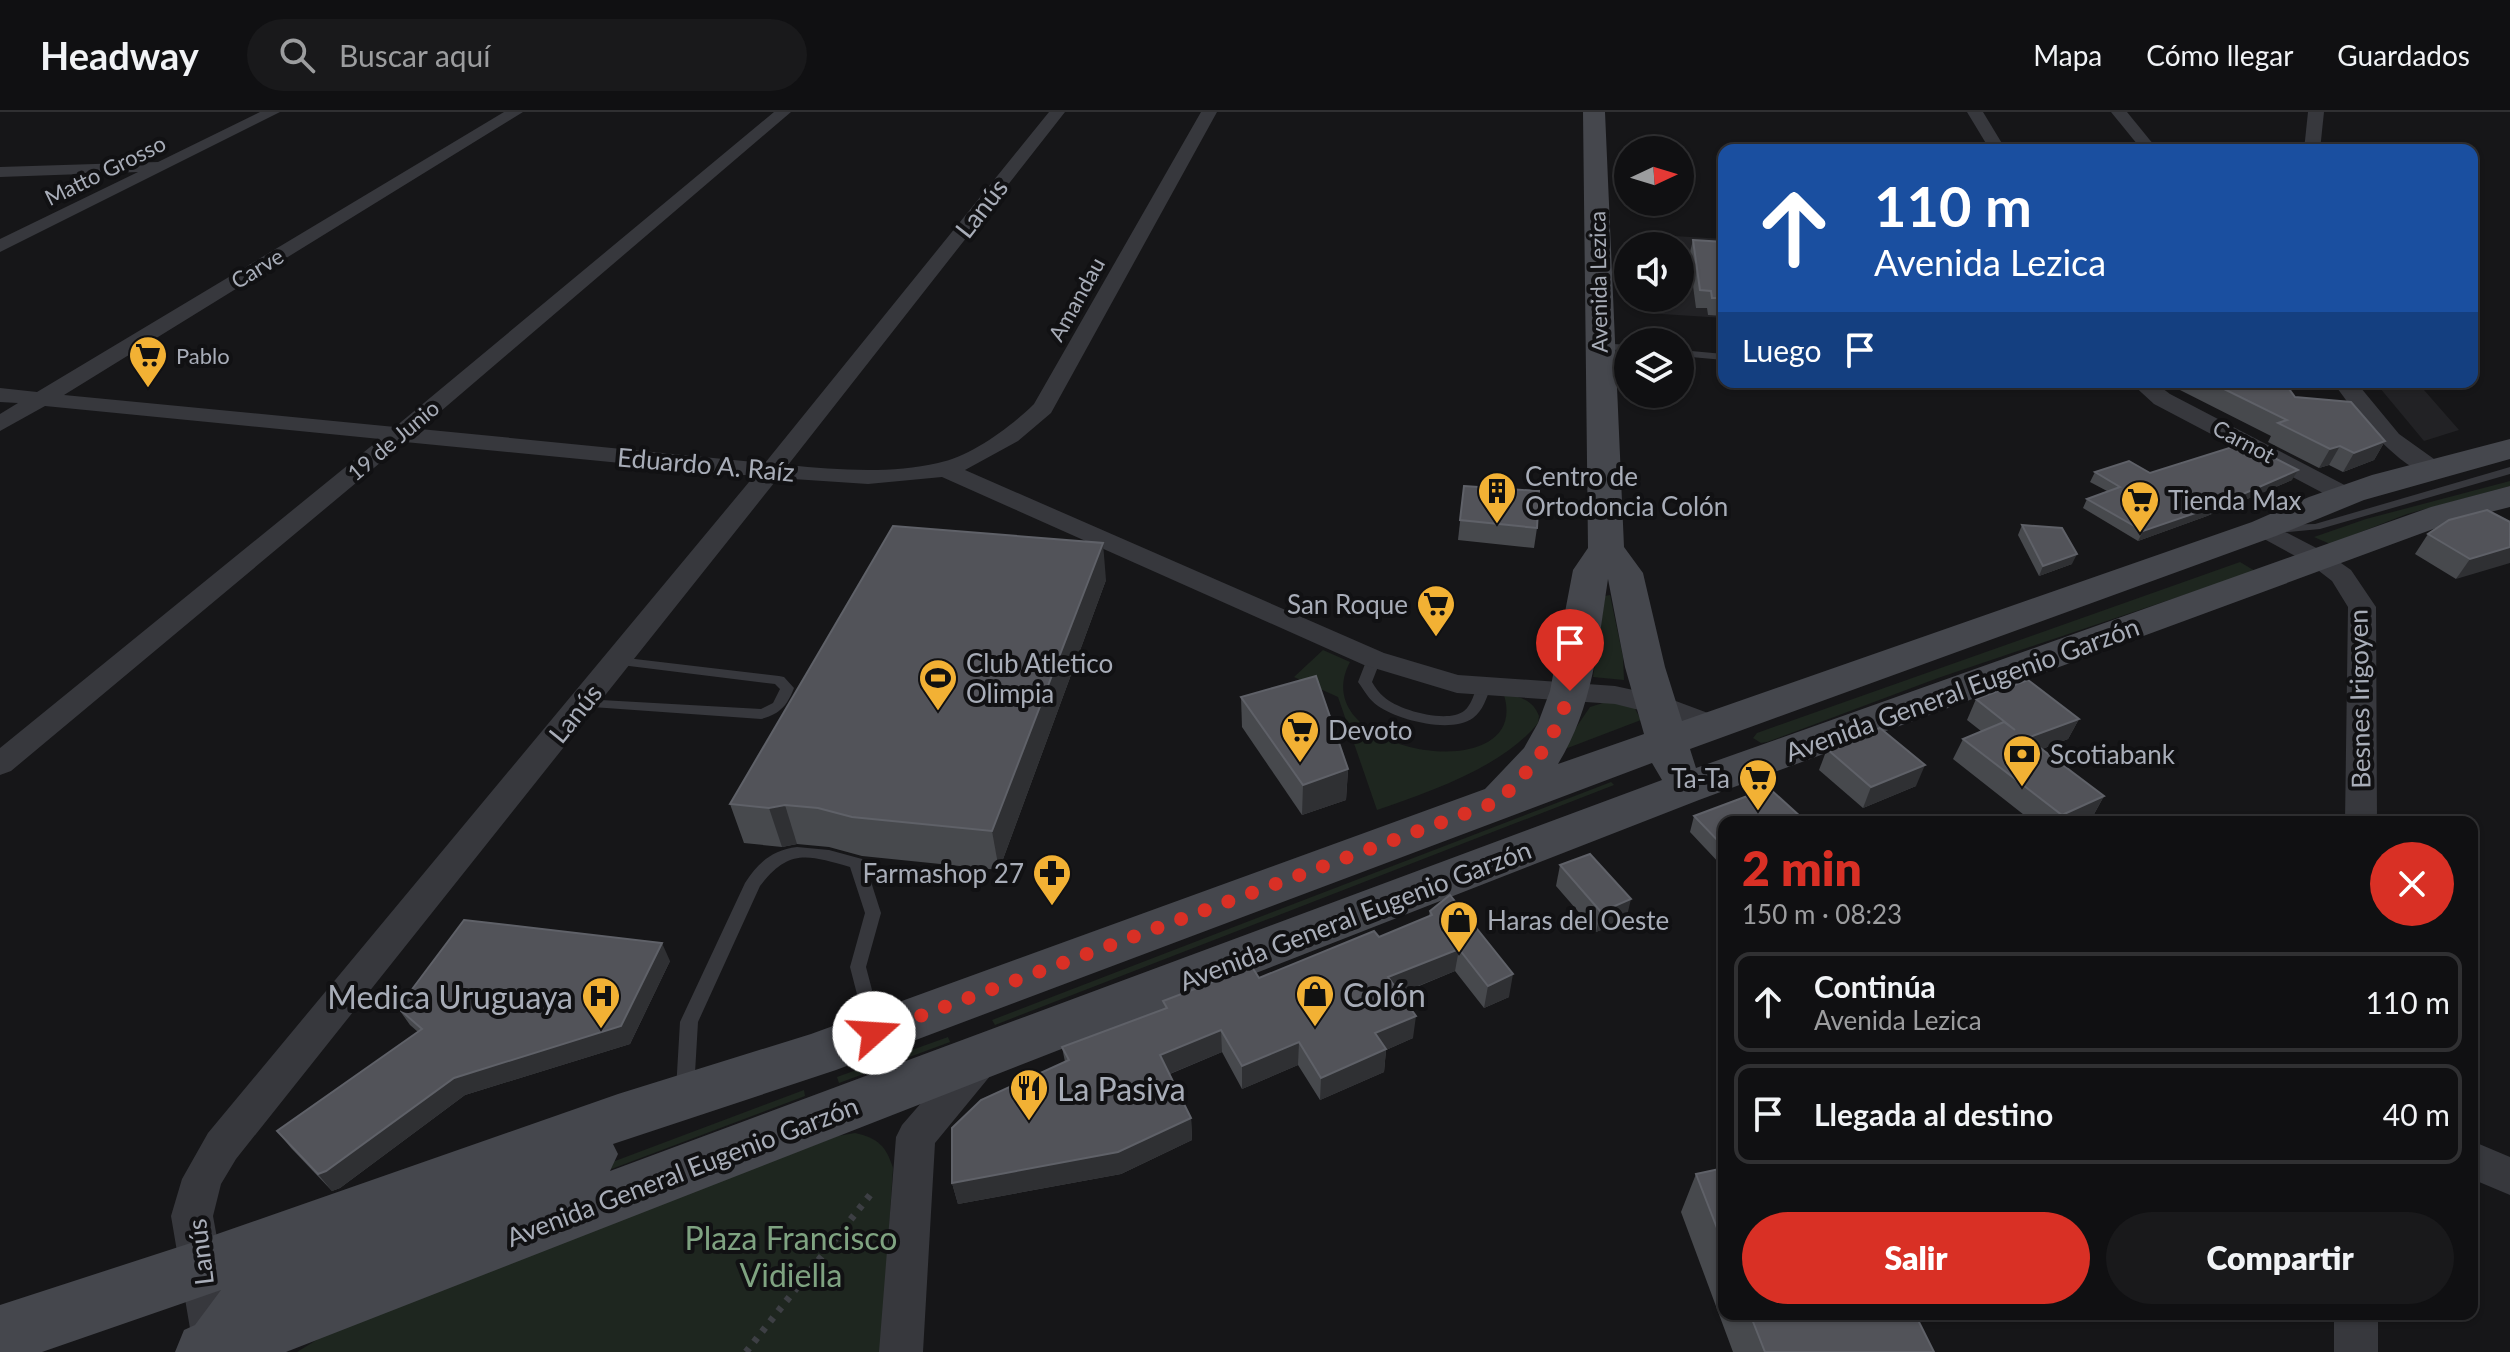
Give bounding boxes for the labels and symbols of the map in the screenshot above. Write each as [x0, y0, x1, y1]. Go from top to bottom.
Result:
street label: Matto Grosso [40, 129, 170, 211]
north arrow [1614, 136, 1694, 216]
street label: Lanús [948, 172, 1014, 244]
street label: Avenida Lezica [1583, 211, 1613, 353]
street label: Carve [226, 242, 288, 294]
street label: Amandau [1042, 252, 1110, 346]
supermarket icon: Pablo [127, 334, 169, 389]
place label: Pablo [176, 342, 230, 369]
street label: 19 de Junio [342, 394, 444, 486]
street label: Carnot [2208, 414, 2280, 468]
street label: Eduardo A. Raíz [616, 440, 796, 488]
place label: Centro de Ortodoncia Colón [1525, 460, 1728, 522]
building icon: Centro de Ortodoncia Colón [1476, 470, 1518, 525]
supermarket icon: Tienda Max [2119, 479, 2161, 534]
place label: Tienda Max [2168, 484, 2302, 516]
supermarket icon: San Roque [1415, 583, 1457, 638]
place label: San Roque [1287, 588, 1408, 620]
pin [1536, 609, 1604, 691]
street label: Besnes Irigoyen [2341, 609, 2377, 789]
street label: Avenida General Eugenio Garzón [1781, 610, 2143, 768]
place label: Club Atletico Olimpia [966, 647, 1113, 709]
sports icon: Club Atletico Olimpia [917, 657, 959, 712]
street label: Lanús [542, 677, 608, 749]
supermarket icon: Devoto [1279, 709, 1321, 764]
place label: Devoto [1328, 714, 1413, 746]
bank icon: Scotiabank [2001, 733, 2043, 788]
place label: Scotiabank [2050, 738, 2176, 770]
supermarket icon: Ta-Ta [1737, 757, 1779, 812]
place label: Ta-Ta [1671, 762, 1730, 794]
street label: Avenida General Eugenio Garzón [1175, 833, 1535, 997]
pharmacy icon: Farmashop 27 [1031, 852, 1073, 907]
place label: Farmashop 27 [863, 857, 1024, 889]
shop icon: Haras del Oeste [1438, 899, 1480, 954]
place label: Haras del Oeste [1487, 904, 1669, 936]
shop icon: Colón [1294, 973, 1336, 1028]
hospital icon: Medica Uruguaya [580, 975, 622, 1030]
place label: Colón [1343, 975, 1426, 1014]
place label: Medica Uruguaya [327, 977, 573, 1016]
position arrow [832, 991, 916, 1075]
restaurant icon: La Pasiva [1008, 1067, 1050, 1122]
place label: La Pasiva [1057, 1069, 1186, 1108]
street label: Avenida General Eugenio Garzón [502, 1089, 862, 1253]
street label: Lanús [180, 1217, 220, 1287]
park label: Plaza Francisco Vidiella [685, 1218, 897, 1294]

